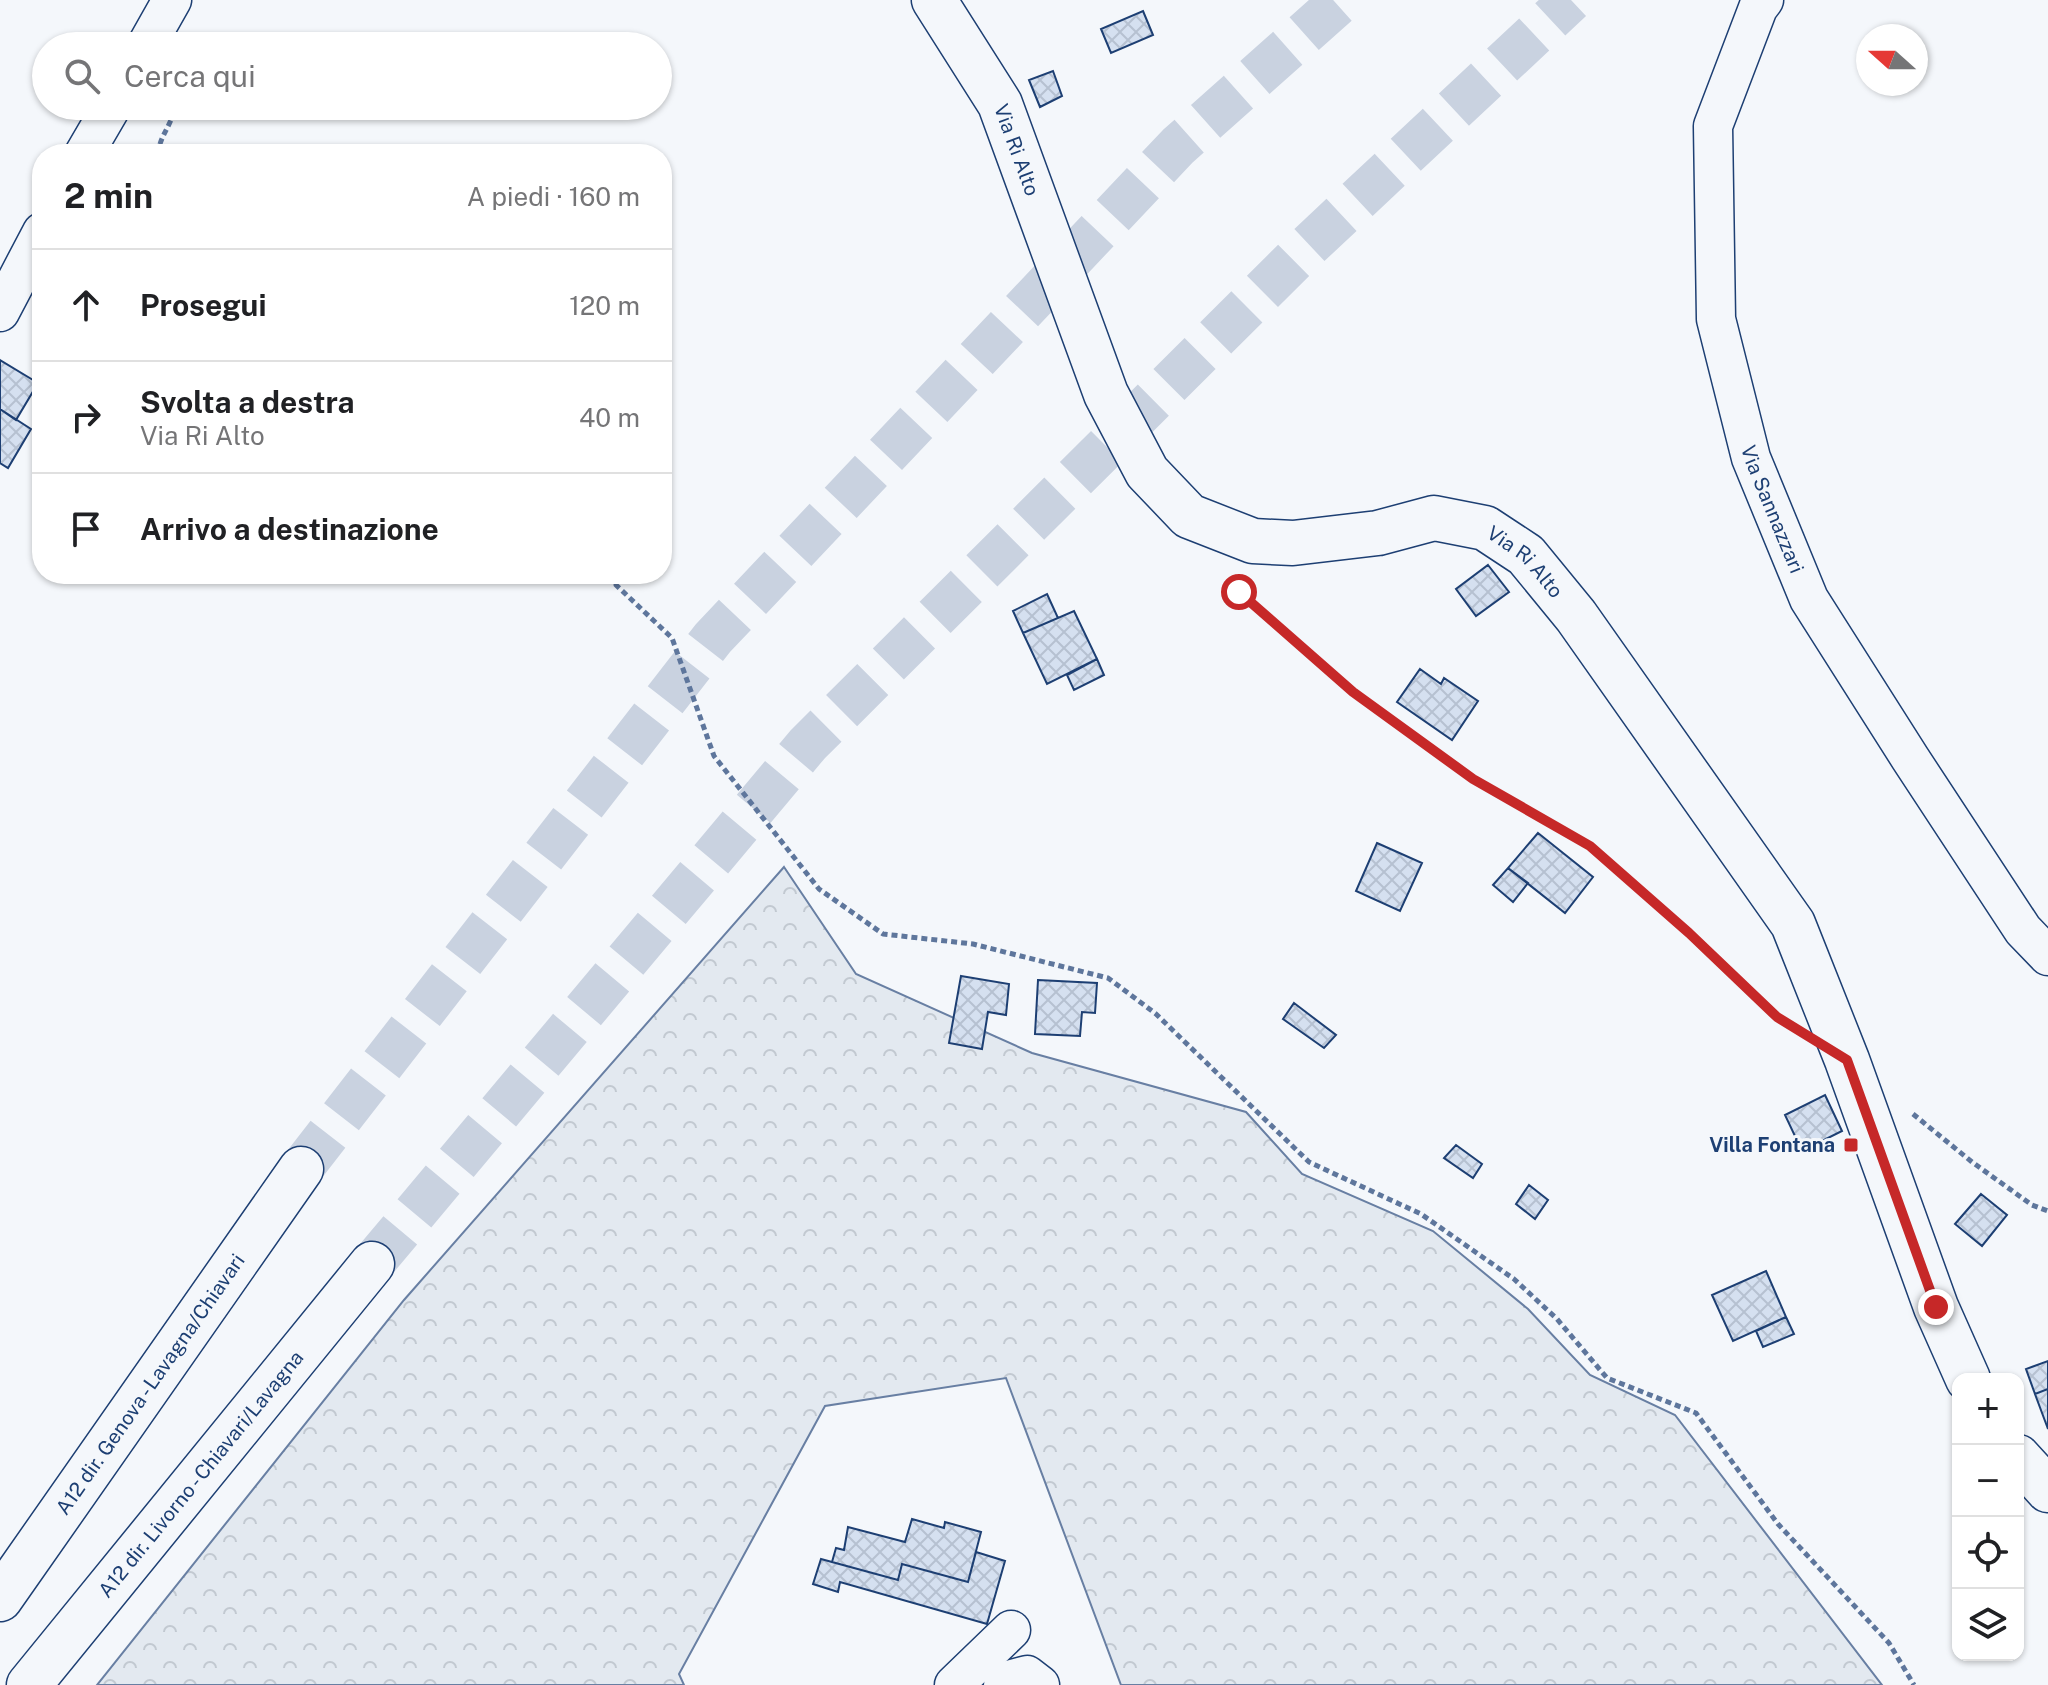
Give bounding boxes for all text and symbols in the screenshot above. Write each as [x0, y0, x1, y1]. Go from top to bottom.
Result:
north arrow [1856, 24, 1928, 96]
search box [32, 32, 672, 120]
icon: search [60, 54, 104, 98]
text: Cerca qui [124, 58, 256, 94]
street label: Via Ri Alto [989, 101, 1044, 199]
text: 2 min [64, 176, 153, 216]
text: A piedi · 160 m [467, 181, 640, 212]
icon: ahead [64, 283, 108, 327]
text: Prosegui [140, 287, 267, 323]
text: 120 m [569, 290, 640, 321]
text: Svolta a destra [140, 384, 355, 420]
icon: right [64, 395, 108, 439]
text: 40 m [579, 402, 640, 433]
text: Via Ri Alto [140, 420, 265, 451]
street label: Via Sannazzari [1736, 443, 1809, 577]
icon: arrive [64, 507, 108, 551]
text: Arrivo a destinazione [140, 511, 439, 547]
street label: Via Ri Alto [1482, 521, 1568, 603]
route start [1221, 574, 1257, 610]
place label: Villa Fontana [1709, 1133, 1835, 1157]
marker: Villa Fontana [1842, 1136, 1860, 1154]
street label: A12 dir. Genova - Lavagna/Chiavari [51, 1249, 250, 1519]
route end [1918, 1289, 1954, 1325]
street label: A12 dir. Livorno - Chiavari/Lavagna [93, 1346, 308, 1602]
map controls [1952, 1373, 2024, 1661]
button: + [1952, 1373, 2024, 1445]
button: − [1952, 1445, 2024, 1517]
button: locate [1952, 1517, 2024, 1589]
button: layers [1952, 1589, 2024, 1661]

